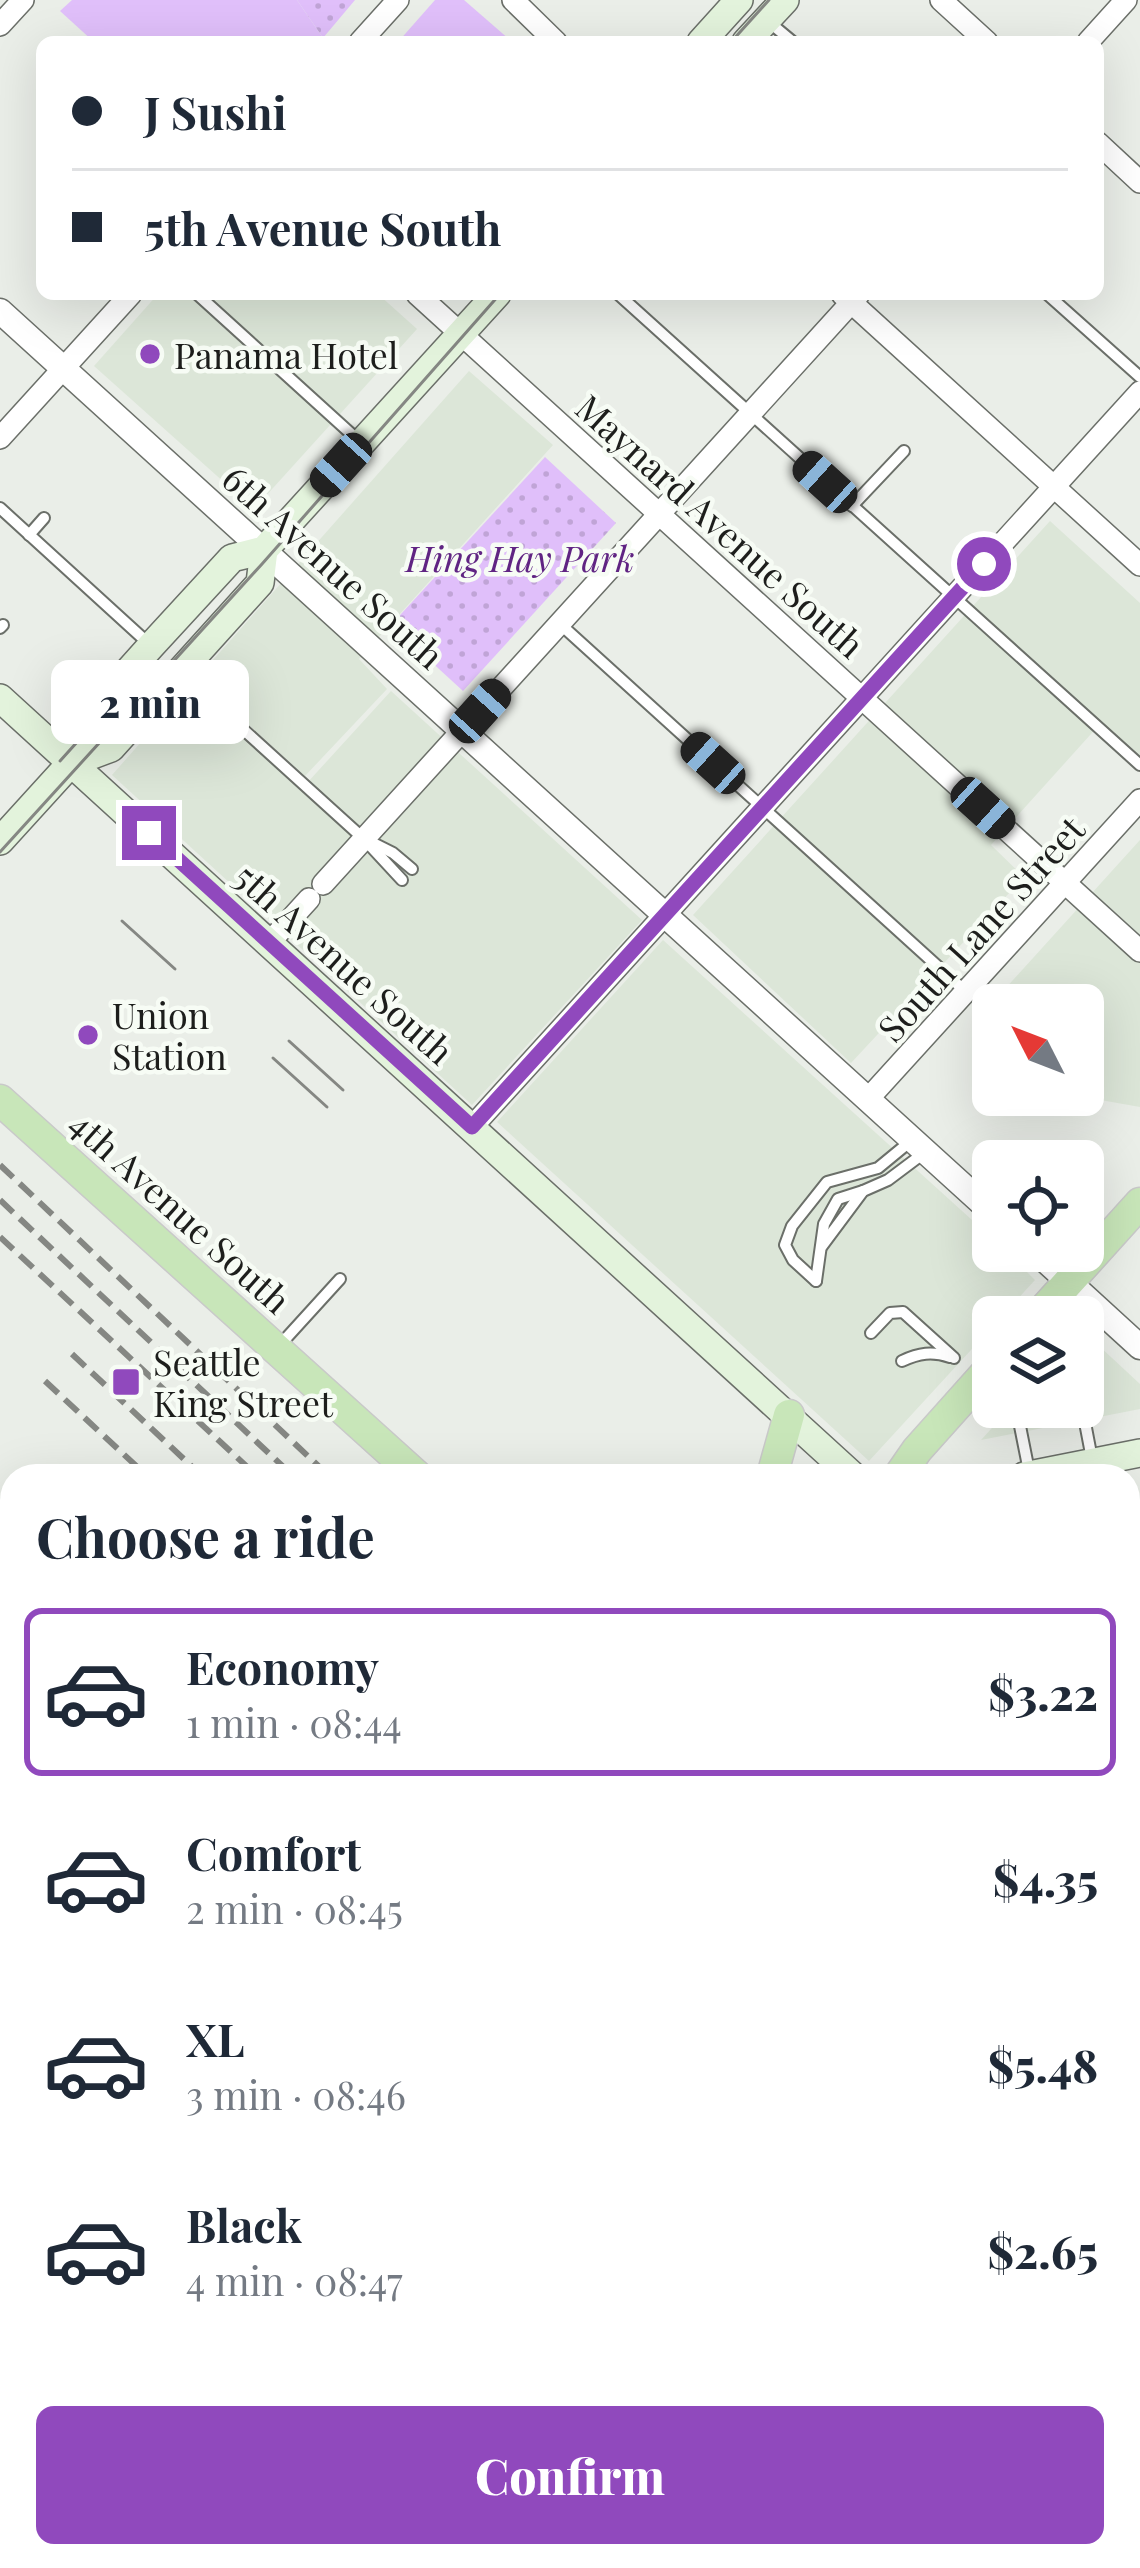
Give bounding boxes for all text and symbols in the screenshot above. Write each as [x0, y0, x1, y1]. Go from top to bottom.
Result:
text: J Sushi [144, 81, 287, 141]
text: 5th Avenue South [144, 197, 501, 257]
place label: Panama Hotel [174, 330, 398, 378]
marker: Panama Hotel [137, 341, 163, 367]
street label: Maynard Avenue South [567, 383, 875, 667]
car [304, 426, 378, 504]
car [786, 445, 864, 519]
street label: 6th Avenue South [213, 454, 455, 678]
park label: Hing Hay Park [404, 533, 634, 581]
route start [957, 537, 1011, 591]
callout: 2 min [50, 659, 248, 743]
car [443, 672, 517, 750]
text: 2 min [99, 676, 201, 728]
car [674, 726, 752, 800]
car [944, 771, 1022, 845]
street label: South Lane Street [866, 804, 1095, 1051]
route end [122, 806, 176, 860]
street label: 5th Avenue South [226, 852, 464, 1074]
north arrow [972, 984, 1104, 1116]
map controls [972, 984, 1104, 1428]
place label: Union Station [112, 990, 227, 1079]
marker: Union Station [75, 1022, 101, 1048]
street label: 4th Avenue South [60, 1099, 302, 1323]
button: locate [972, 1140, 1104, 1272]
button: layers [972, 1296, 1104, 1428]
place label: Seattle King Street [153, 1337, 334, 1426]
marker: Seattle King Street [110, 1366, 142, 1398]
text: Choose a ride [36, 1500, 375, 1572]
text: Economy [186, 1636, 379, 1696]
icon: car [42, 1638, 150, 1746]
text: $3.22 [988, 1662, 1098, 1722]
text: 1 min · 08:44 [186, 1696, 402, 1748]
text: Comfort [186, 1822, 361, 1882]
icon: car [42, 1824, 150, 1932]
text: $4.35 [993, 1848, 1098, 1908]
text: 2 min · 08:45 [186, 1882, 403, 1934]
text: XL [186, 2008, 245, 2068]
icon: car [42, 2010, 150, 2118]
text: $5.48 [988, 2034, 1098, 2094]
text: 3 min · 08:46 [186, 2068, 406, 2120]
text: Black [186, 2194, 302, 2254]
icon: car [42, 2196, 150, 2304]
text: $2.65 [988, 2220, 1098, 2280]
text: 4 min · 08:47 [186, 2254, 403, 2306]
button: Confirm [36, 2406, 1104, 2544]

